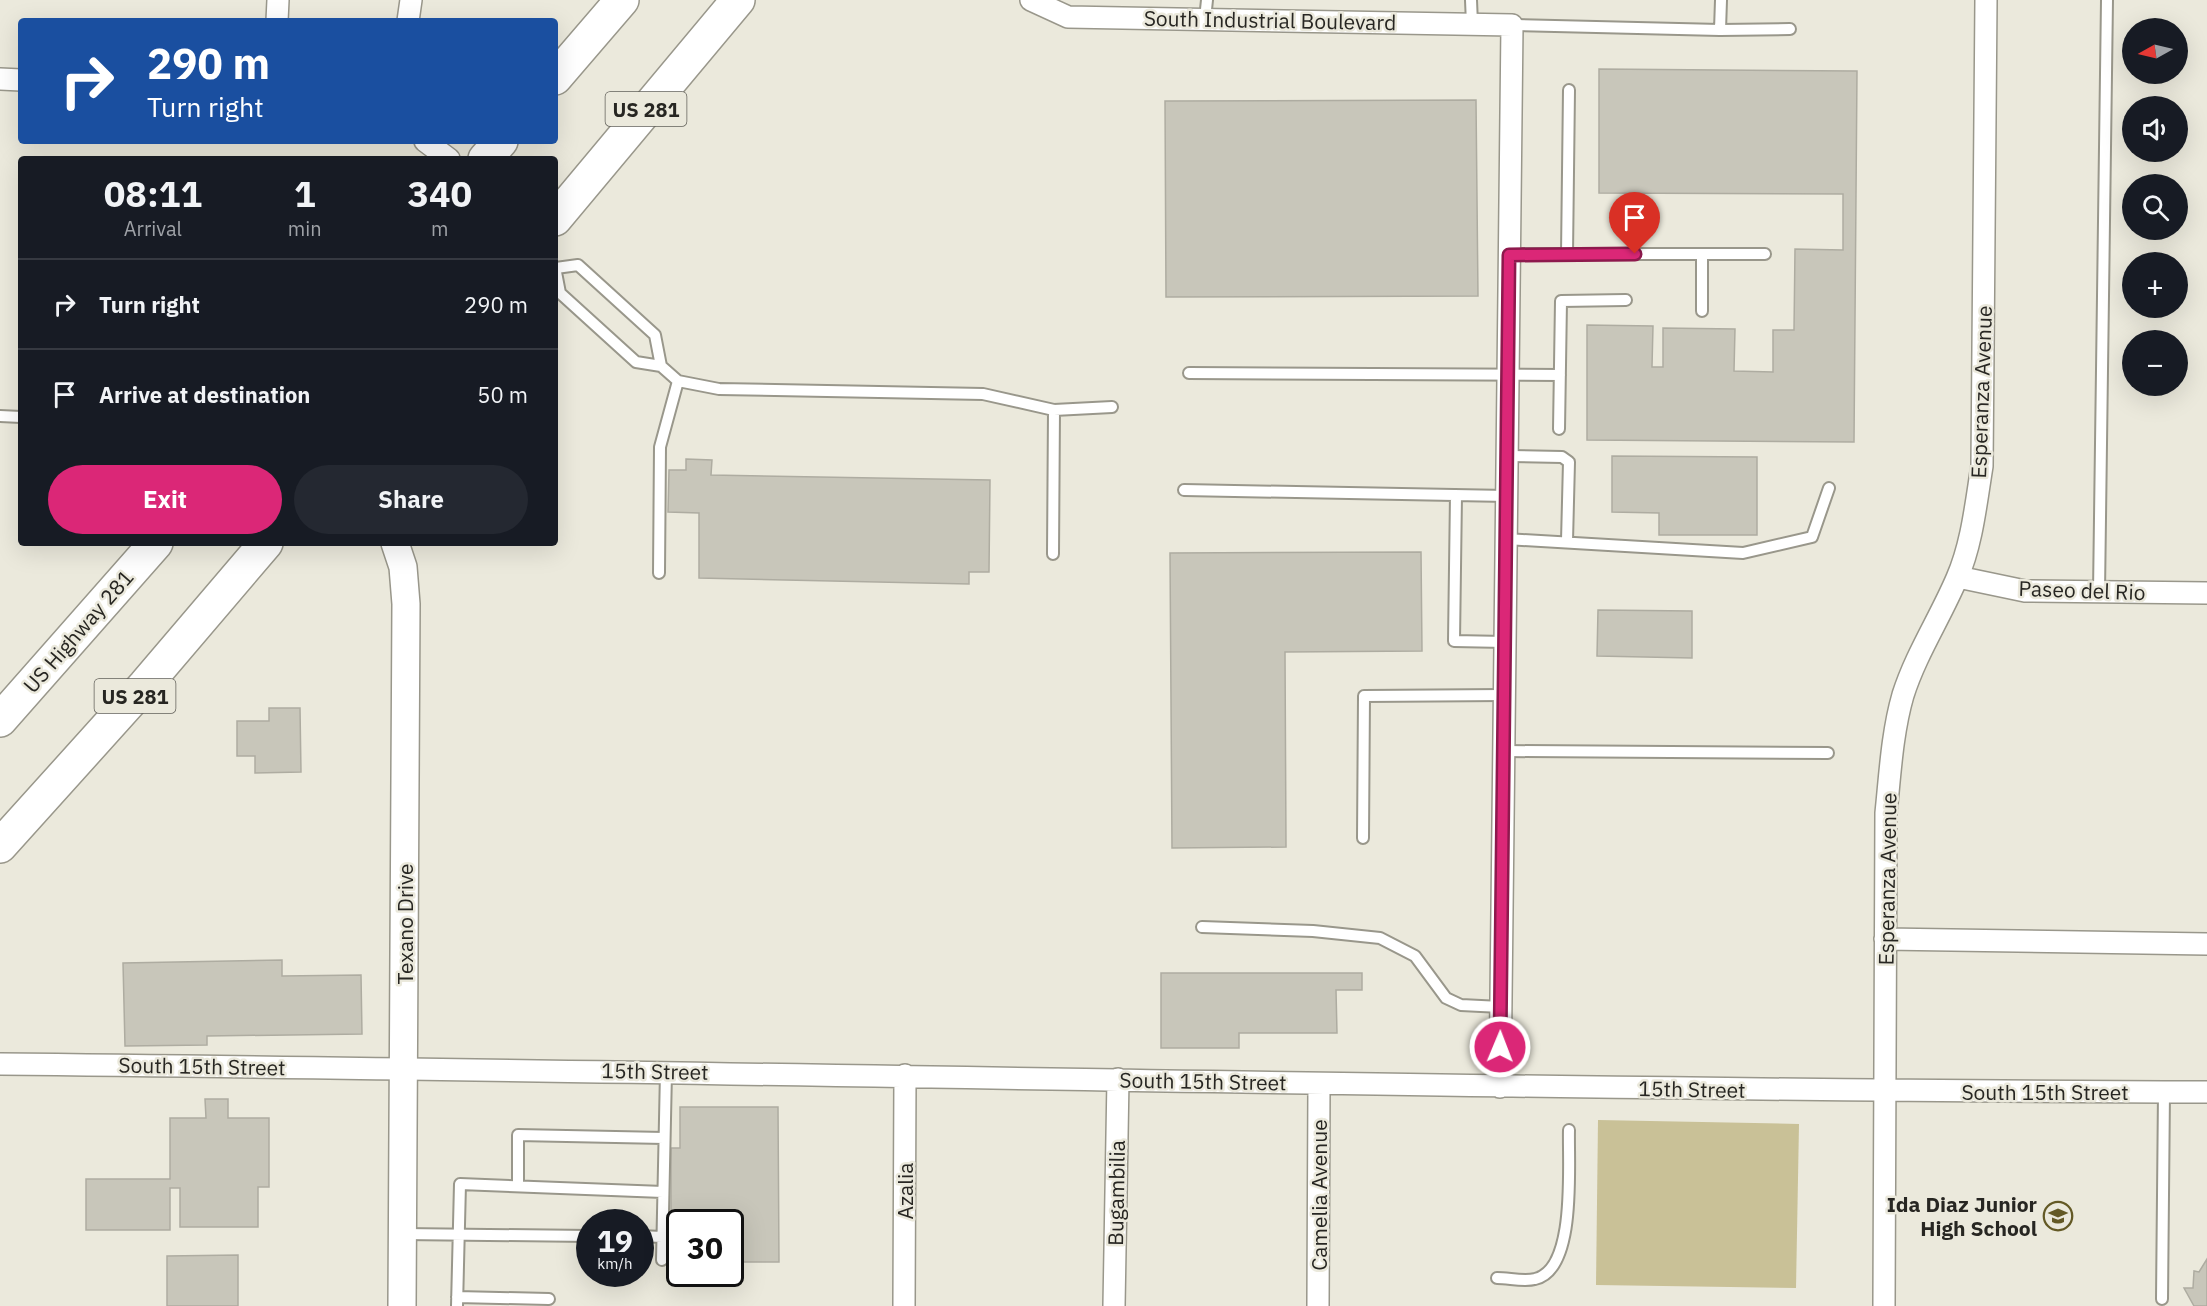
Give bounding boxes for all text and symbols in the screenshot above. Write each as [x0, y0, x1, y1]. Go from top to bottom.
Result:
street label: South Industrial Boulevard [1144, 4, 1396, 36]
north arrow [2122, 18, 2188, 84]
map controls [2122, 18, 2188, 396]
text: 290 m [147, 36, 270, 91]
icon: right [48, 42, 126, 120]
text: Turn right [147, 89, 264, 124]
road number: US 281 [606, 92, 686, 126]
button: sound [2122, 96, 2188, 162]
text: 08:11 [104, 170, 202, 217]
text: 1 [294, 170, 316, 217]
text: 340 [407, 170, 472, 217]
button: search [2122, 174, 2188, 240]
pin [1609, 192, 1660, 254]
icon: arrive [1618, 201, 1651, 234]
text: Arrival [124, 215, 182, 242]
text: min [288, 215, 322, 242]
text: m [431, 215, 449, 242]
button: + [2122, 252, 2188, 318]
icon: right [48, 288, 81, 321]
text: Turn right [99, 290, 200, 319]
text: 290 m [464, 290, 528, 319]
street label: Esperanza Avenue [1964, 305, 1998, 479]
button: − [2122, 330, 2188, 396]
icon: arrive [48, 378, 81, 411]
text: Arrive at destination [99, 380, 310, 409]
text: 50 m [477, 380, 528, 409]
button: Exit [48, 465, 282, 534]
button: Share [294, 465, 528, 534]
street label: US Highway 281 [17, 563, 139, 699]
street label: Paseo del Rio [2018, 574, 2146, 606]
road number: US 281 [94, 679, 176, 713]
street label: Esperanza Avenue [1871, 792, 1903, 966]
street label: Texano Drive [391, 863, 419, 985]
position arrow [1468, 1015, 1532, 1079]
street label: South 15th Street [118, 1051, 286, 1081]
street label: 15th Street [601, 1056, 709, 1086]
street label: South 15th Street [1119, 1066, 1287, 1096]
street label: 15th Street [1638, 1074, 1746, 1104]
street label: South 15th Street [1961, 1078, 2129, 1106]
street label: Camelia Avenue [1305, 1119, 1333, 1271]
street label: Bugambilia [1101, 1140, 1131, 1246]
street label: Azalia [891, 1163, 919, 1219]
place label: Ida Diaz Junior High School [1887, 1190, 2038, 1242]
school or university icon: Ida Diaz Junior High School [2042, 1200, 2074, 1232]
speed limit sign: 30 [666, 1209, 744, 1287]
text: 19 [597, 1221, 633, 1260]
text: km/h [597, 1254, 633, 1273]

